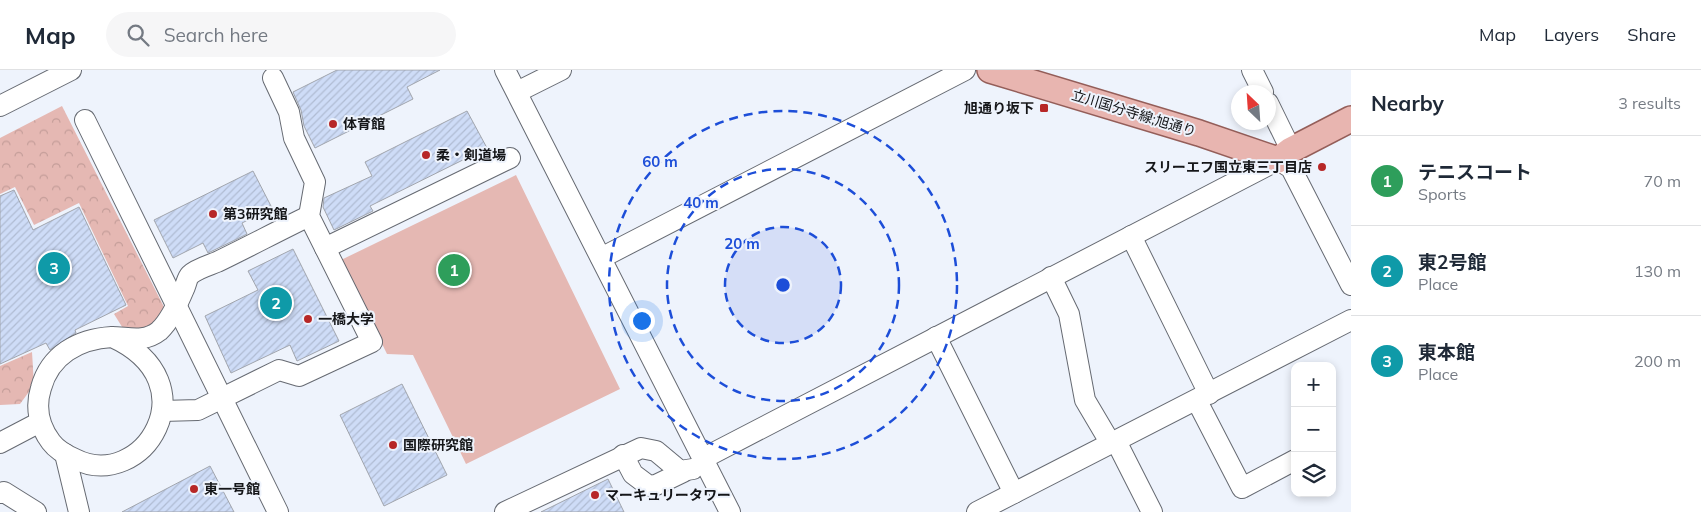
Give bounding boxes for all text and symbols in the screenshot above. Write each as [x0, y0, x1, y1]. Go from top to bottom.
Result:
search box [106, 12, 456, 57]
text: Map [25, 20, 76, 50]
icon: search [124, 21, 152, 49]
text: Search here [164, 23, 268, 47]
text: Map [1479, 23, 1516, 46]
text: Layers [1544, 23, 1599, 46]
text: Share [1627, 23, 1676, 46]
north arrow [1231, 85, 1276, 130]
street label: 立川国分寺線;旭通り [1070, 86, 1198, 140]
text: Nearby [1371, 90, 1444, 116]
text: 3 results [1618, 93, 1681, 113]
place label: 旭通り坂下 [964, 99, 1034, 117]
marker: 旭通り坂下 [1038, 102, 1050, 114]
place label: 体育館 [343, 115, 385, 133]
marker: 体育館 [327, 118, 339, 130]
place label: 柔・剣道場 [436, 146, 506, 164]
marker: 柔・剣道場 [420, 149, 432, 161]
text: 60 m [642, 152, 678, 171]
place label: スリーエフ国立東三丁目店 [1144, 158, 1312, 176]
text: テニスコート [1418, 160, 1532, 184]
marker: スリーエフ国立東三丁目店 [1316, 161, 1328, 173]
text: 1 [1382, 171, 1392, 191]
text: 70 m [1644, 171, 1681, 191]
text: Sports [1418, 184, 1466, 204]
text: 40 m [683, 193, 719, 212]
place label: 第3研究館 [223, 205, 287, 223]
marker: 第3研究館 [207, 208, 219, 220]
text: 20 m [724, 234, 760, 253]
pin: 3 [38, 249, 70, 287]
text: 東2号館 [1418, 250, 1486, 274]
pin: 1 [438, 251, 470, 289]
text: 2 [1382, 261, 1392, 281]
text: 130 m [1634, 261, 1681, 281]
text: Place [1418, 274, 1458, 294]
centre of rings [774, 276, 792, 294]
pin: 2 [260, 284, 292, 322]
your location [629, 308, 655, 334]
place label: 一橋大学 [318, 310, 374, 328]
marker: 一橋大学 [302, 313, 314, 325]
text: 東本館 [1418, 340, 1475, 364]
text: 3 [1382, 351, 1392, 371]
text: 200 m [1634, 351, 1681, 371]
map controls [1291, 362, 1336, 497]
button: + [1291, 362, 1336, 407]
text: Place [1418, 364, 1458, 384]
button: − [1291, 407, 1336, 452]
place label: 国際研究館 [403, 436, 473, 454]
marker: 国際研究館 [387, 439, 399, 451]
button: layers [1291, 452, 1336, 497]
place label: 東一号館 [204, 480, 260, 498]
marker: 東一号館 [188, 483, 200, 495]
place label: マーキュリータワー [605, 486, 731, 504]
marker: マーキュリータワー [589, 489, 601, 501]

